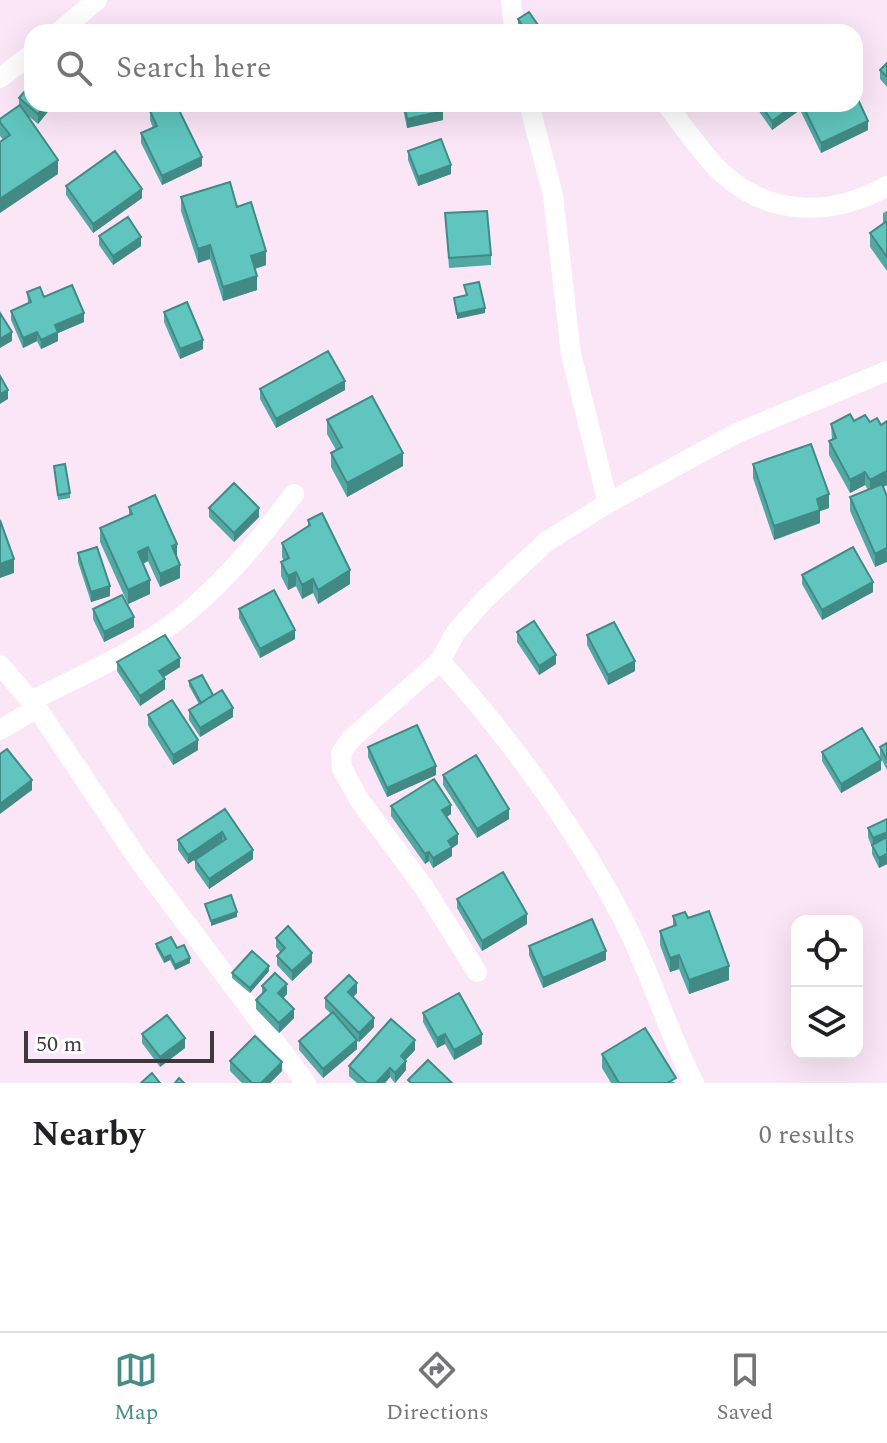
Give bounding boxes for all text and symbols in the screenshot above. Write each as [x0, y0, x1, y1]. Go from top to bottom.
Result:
search box [24, 24, 863, 112]
text: Search here [116, 45, 272, 91]
icon: search [52, 46, 96, 90]
map controls [791, 915, 863, 1059]
button: locate [791, 915, 863, 987]
button: layers [791, 987, 863, 1059]
scale bar [24, 1027, 214, 1063]
text: 50 m [36, 1028, 82, 1061]
text: Nearby [32, 1109, 145, 1161]
text: 0 results [759, 1115, 855, 1155]
tab: Map [114, 1348, 158, 1429]
tab: Directions [386, 1348, 489, 1429]
tab: Saved [717, 1348, 773, 1429]

